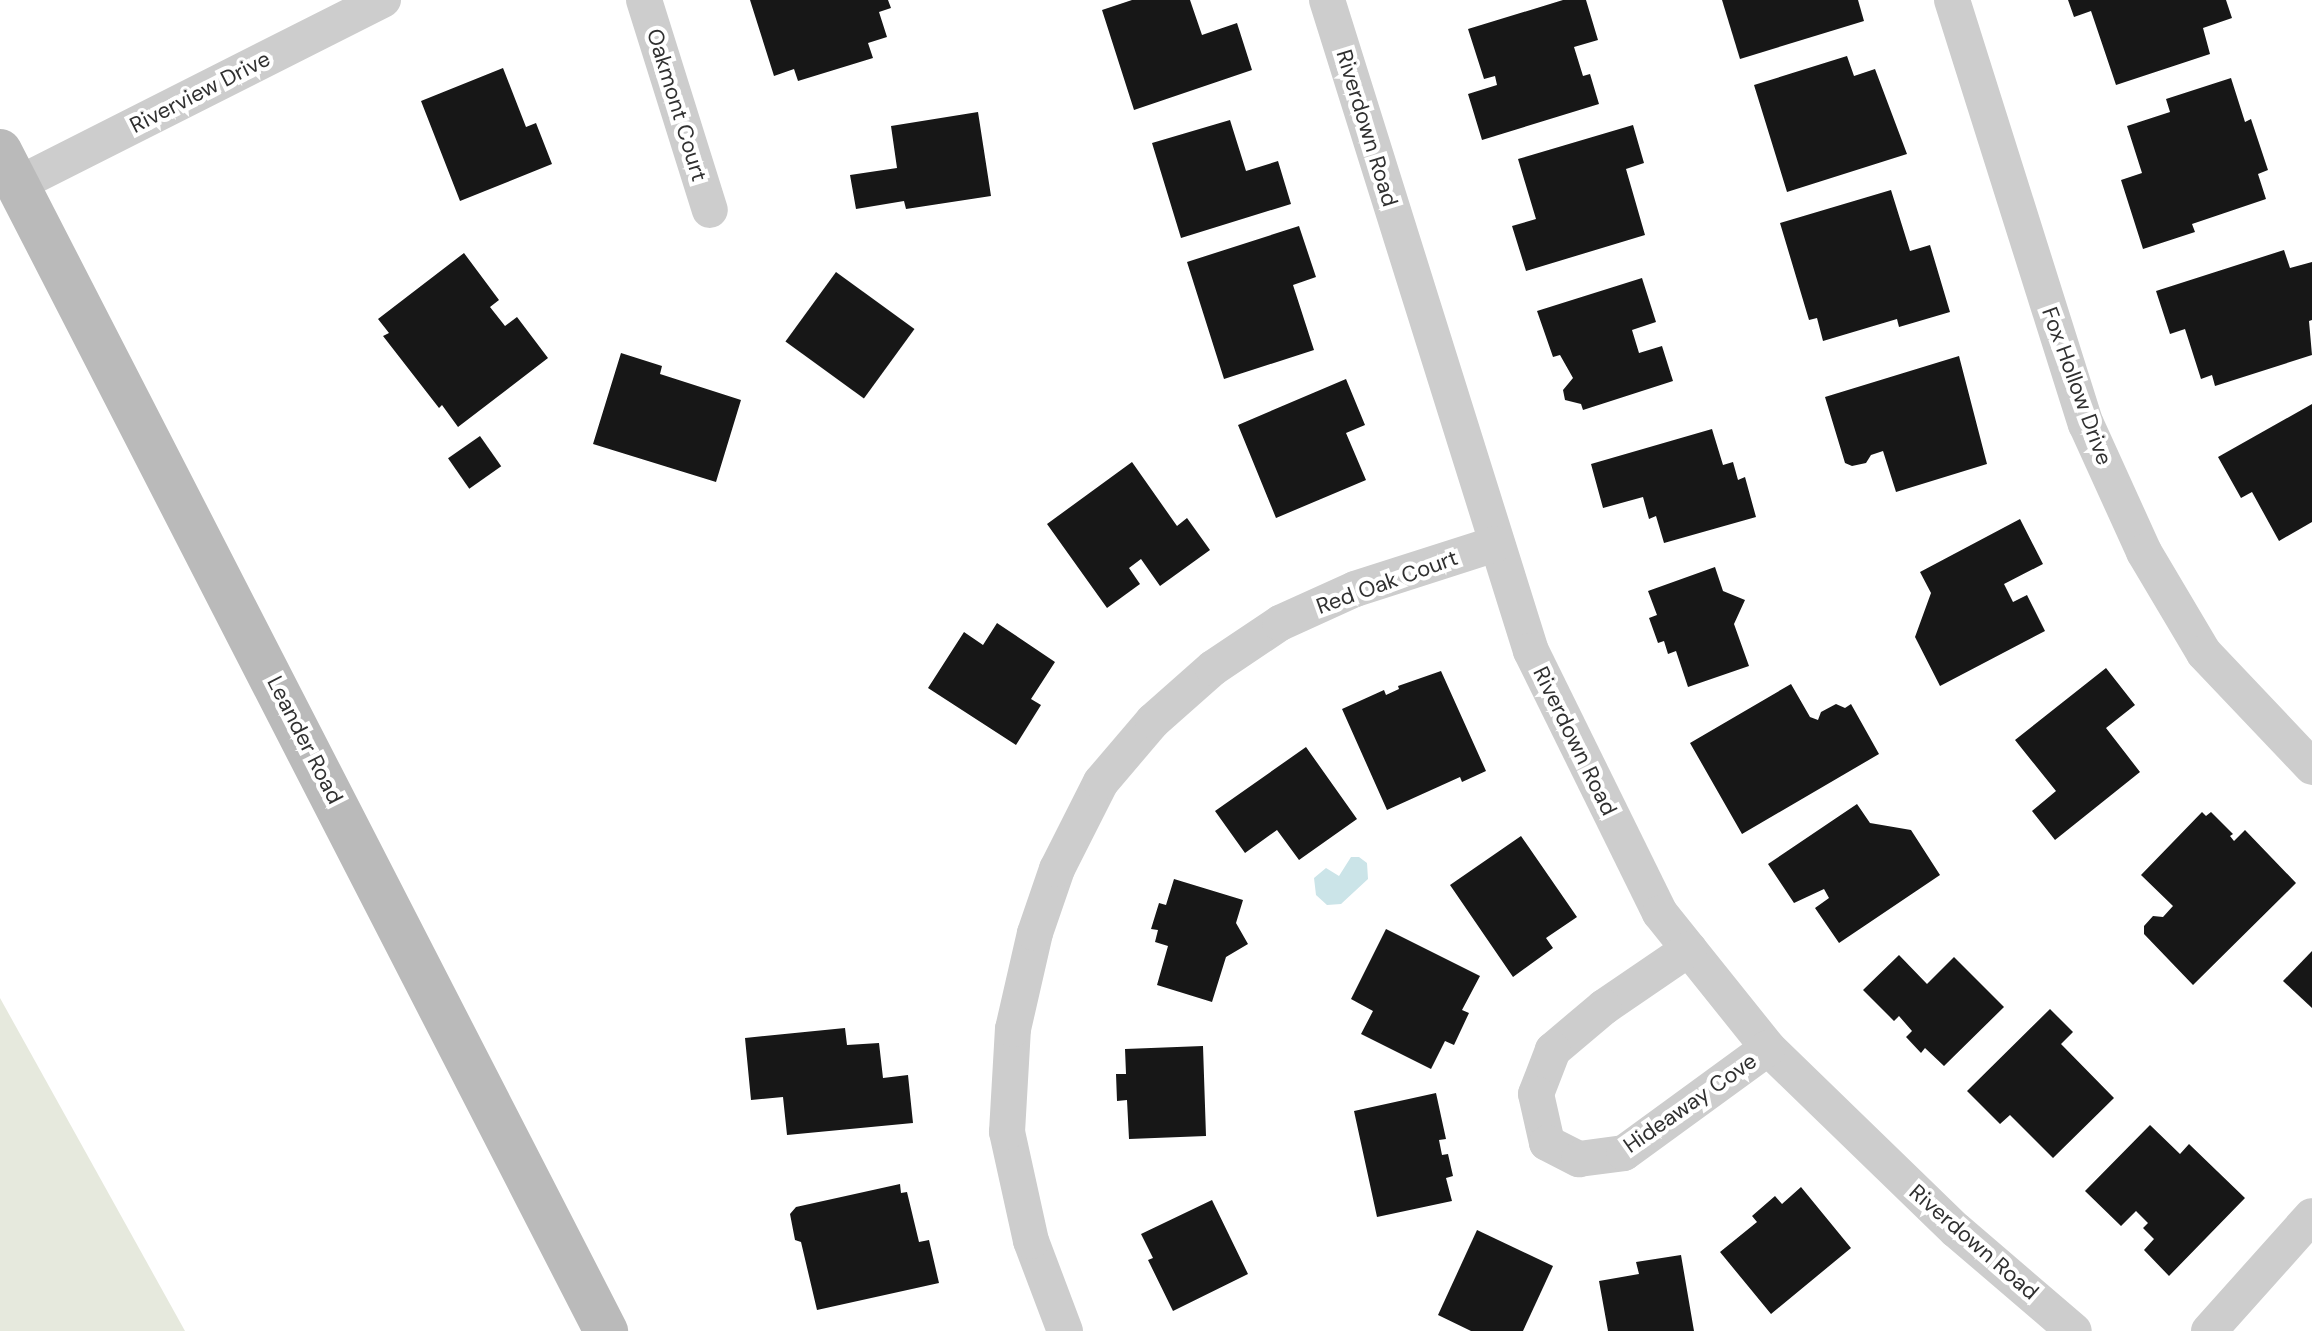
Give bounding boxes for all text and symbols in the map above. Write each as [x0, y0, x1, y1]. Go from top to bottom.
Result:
street label: Oakmont Court [641, 26, 713, 184]
street label: Riverview Drive [126, 45, 274, 139]
street label: Riverdown Road [1331, 46, 1403, 210]
street label: Fox Hollow Drive [2036, 304, 2118, 468]
street label: Red Oak Court [1313, 544, 1461, 620]
street label: Riverdown Road [1528, 662, 1622, 820]
street label: Leander Road [262, 672, 348, 808]
street label: Hideaway Cove [1618, 1047, 1762, 1159]
street label: Riverdown Road [1904, 1179, 2044, 1305]

